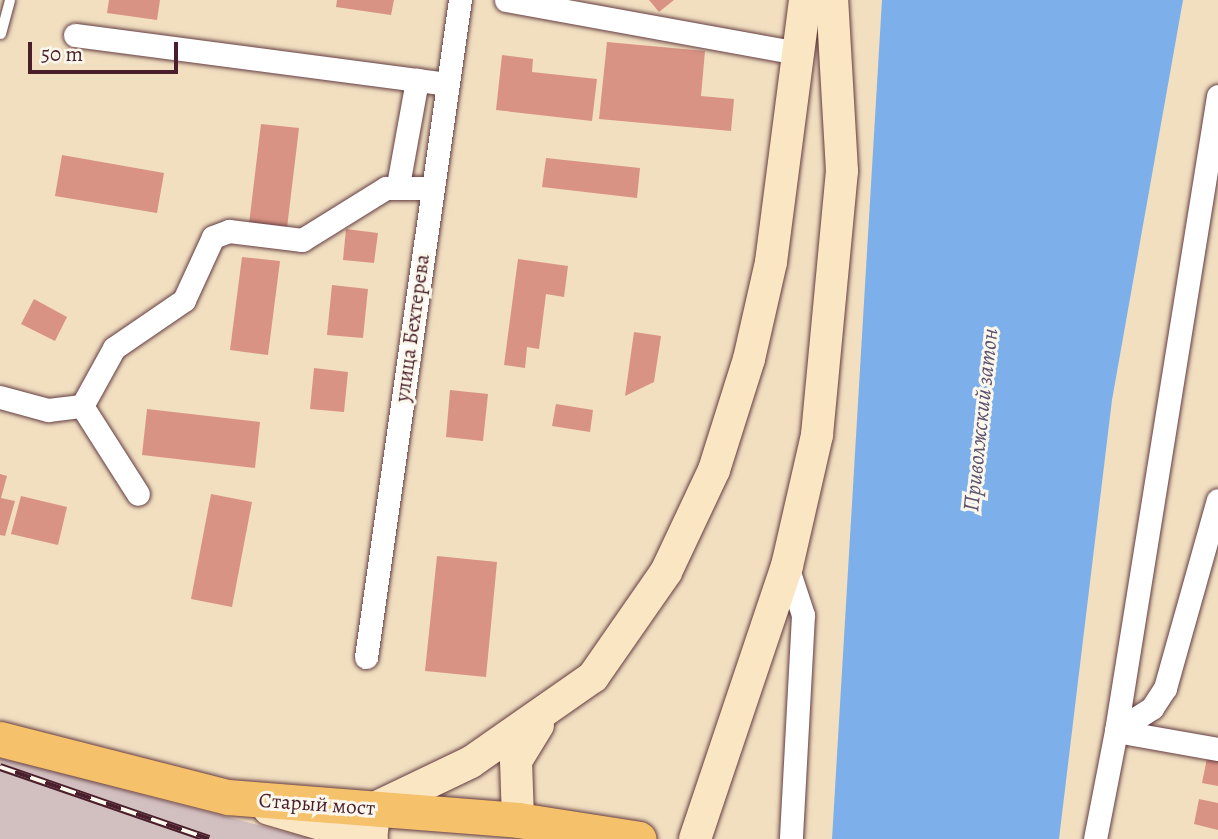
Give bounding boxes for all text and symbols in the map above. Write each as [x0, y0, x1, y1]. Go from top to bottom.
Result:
scale bar [32, 28, 182, 72]
text: 50 m [41, 40, 83, 68]
street label: улица Бехтерева [389, 253, 435, 403]
water label: Приволжский затон [958, 327, 1004, 513]
street label: Старый мост [258, 787, 376, 821]

